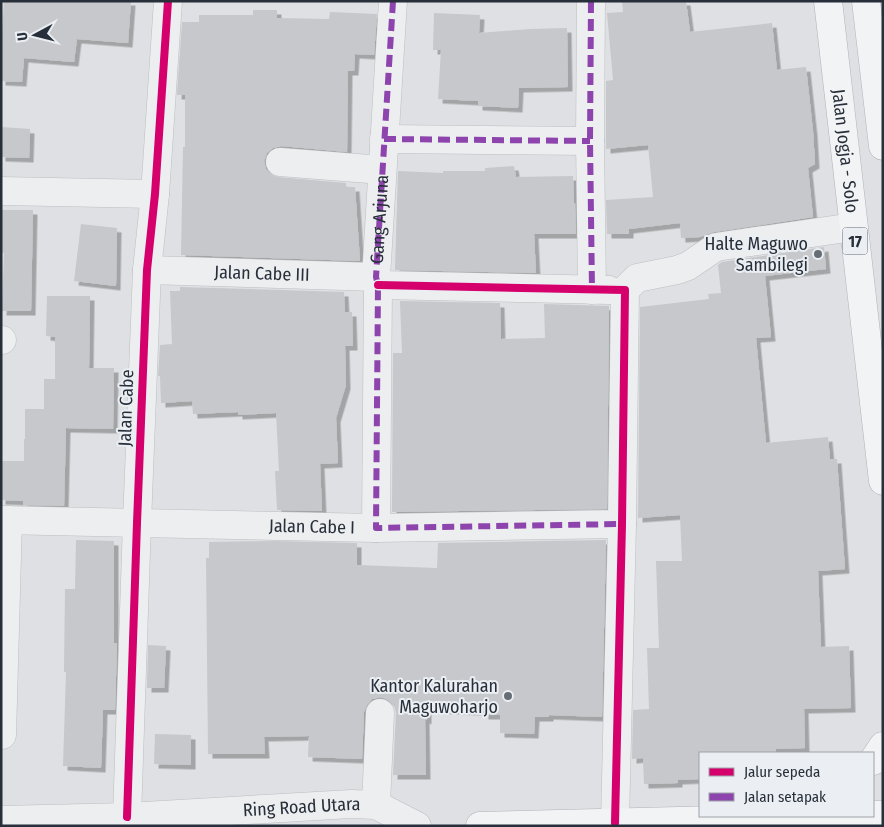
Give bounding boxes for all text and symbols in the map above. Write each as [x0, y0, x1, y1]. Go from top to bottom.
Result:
north arrow [10, 10, 60, 60]
text: U [14, 31, 32, 42]
street label: Jalan Jogja - Solo [827, 88, 863, 214]
street label: Gang Arjuna [366, 174, 393, 265]
road number: 17 [842, 228, 868, 255]
place label: Halte Maguwo Sambilegi [705, 233, 808, 276]
marker: Halte Maguwo Sambilegi [812, 248, 824, 260]
street label: Jalan Cabe III [214, 261, 310, 286]
street label: Jalan Cabe [114, 369, 138, 447]
street label: Jalan Cabe I [269, 515, 355, 539]
place label: Kantor Kalurahan Maguwoharjo [370, 675, 498, 718]
marker: Kantor Kalurahan Maguwoharjo [502, 690, 514, 702]
legend [699, 752, 874, 817]
text: Jalur sepeda [744, 763, 820, 781]
text: Jalan setapak [744, 788, 826, 806]
street label: Ring Road Utara [242, 793, 361, 821]

